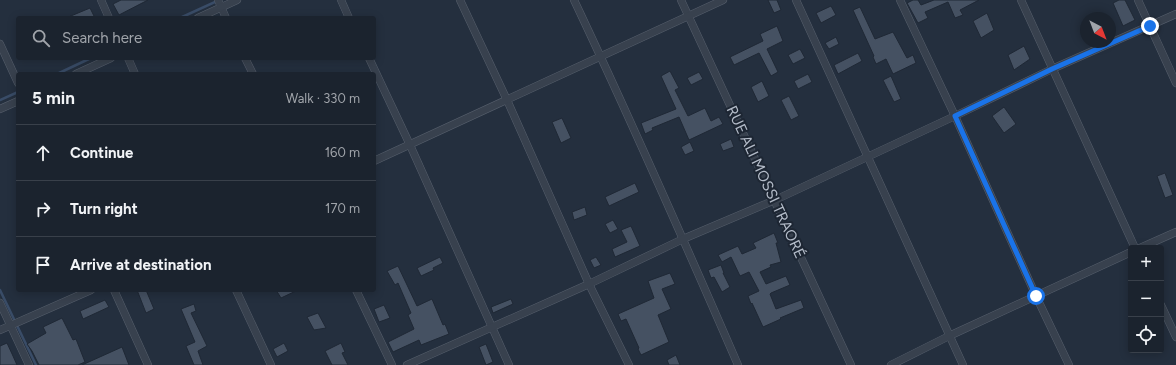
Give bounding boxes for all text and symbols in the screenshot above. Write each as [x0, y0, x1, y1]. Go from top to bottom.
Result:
north arrow [1080, 12, 1116, 48]
search box [16, 16, 376, 60]
route end [1141, 17, 1159, 35]
icon: search [30, 27, 52, 49]
text: Search here [62, 29, 142, 47]
text: 5 min [32, 88, 75, 108]
text: Walk · 330 m [286, 91, 360, 106]
street label: RUE ALI MOSSI TRAORÉ [723, 103, 809, 261]
icon: ahead [32, 142, 54, 164]
text: Continue [70, 144, 133, 162]
text: 160 m [325, 145, 360, 160]
icon: right [32, 198, 54, 220]
text: Turn right [70, 200, 138, 218]
text: 170 m [325, 201, 360, 216]
map controls [1128, 245, 1164, 353]
button: + [1128, 245, 1164, 281]
icon: arrive [32, 254, 54, 276]
text: Arrive at destination [70, 256, 211, 274]
button: − [1128, 281, 1164, 317]
route start [1027, 287, 1045, 305]
button: locate [1128, 317, 1164, 353]

